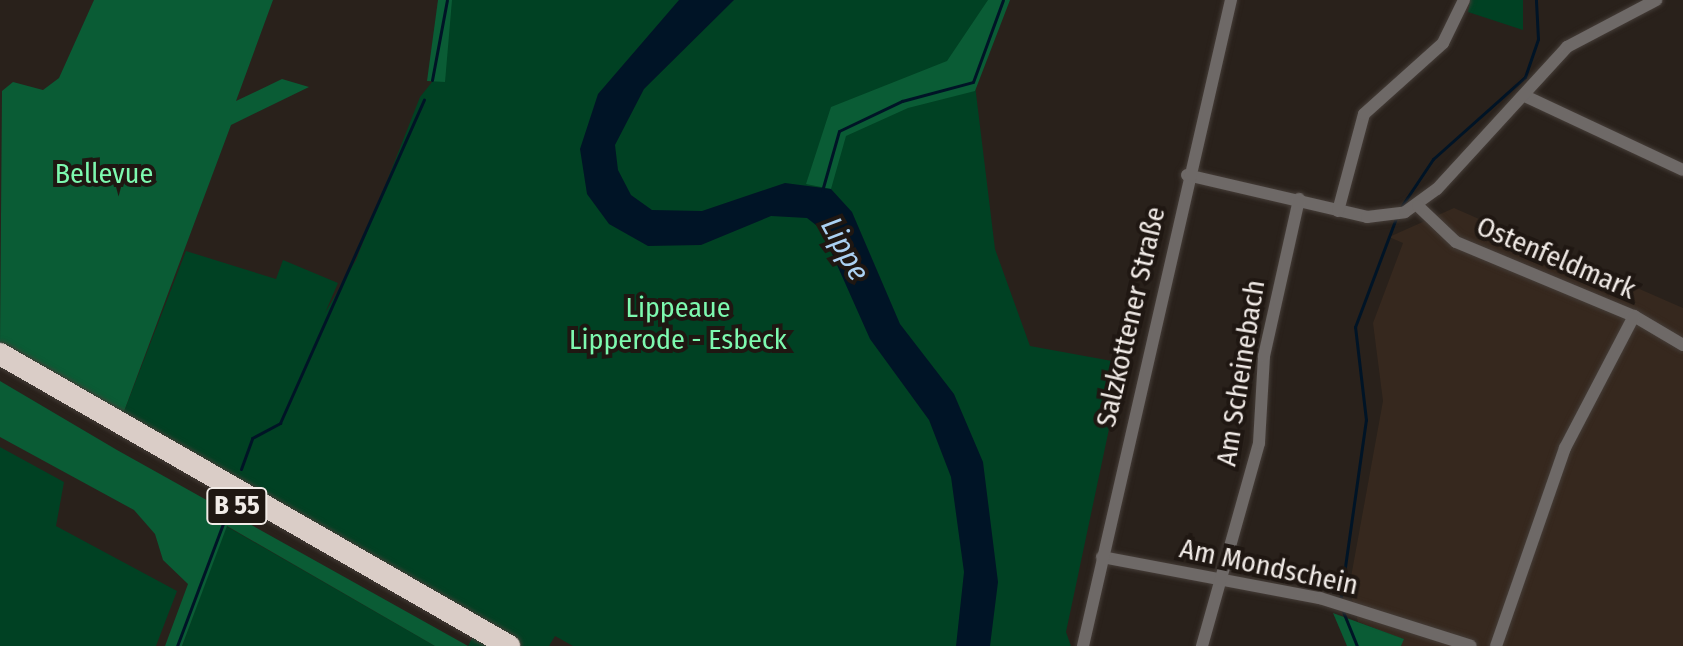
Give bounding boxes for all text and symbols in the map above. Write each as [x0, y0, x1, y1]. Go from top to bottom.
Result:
park label: Bellevue [55, 157, 153, 191]
street label: Salzkottener Straße [1089, 204, 1173, 430]
street label: Ostenfeldmark [1472, 209, 1640, 307]
water label: Lippe [813, 211, 877, 287]
street label: Am Scheinebach [1210, 278, 1272, 468]
park label: Lippeaue Lipperode - Esbeck [569, 291, 787, 357]
road number: B 55 [205, 484, 269, 528]
street label: Am Mondschein [1177, 532, 1361, 602]

